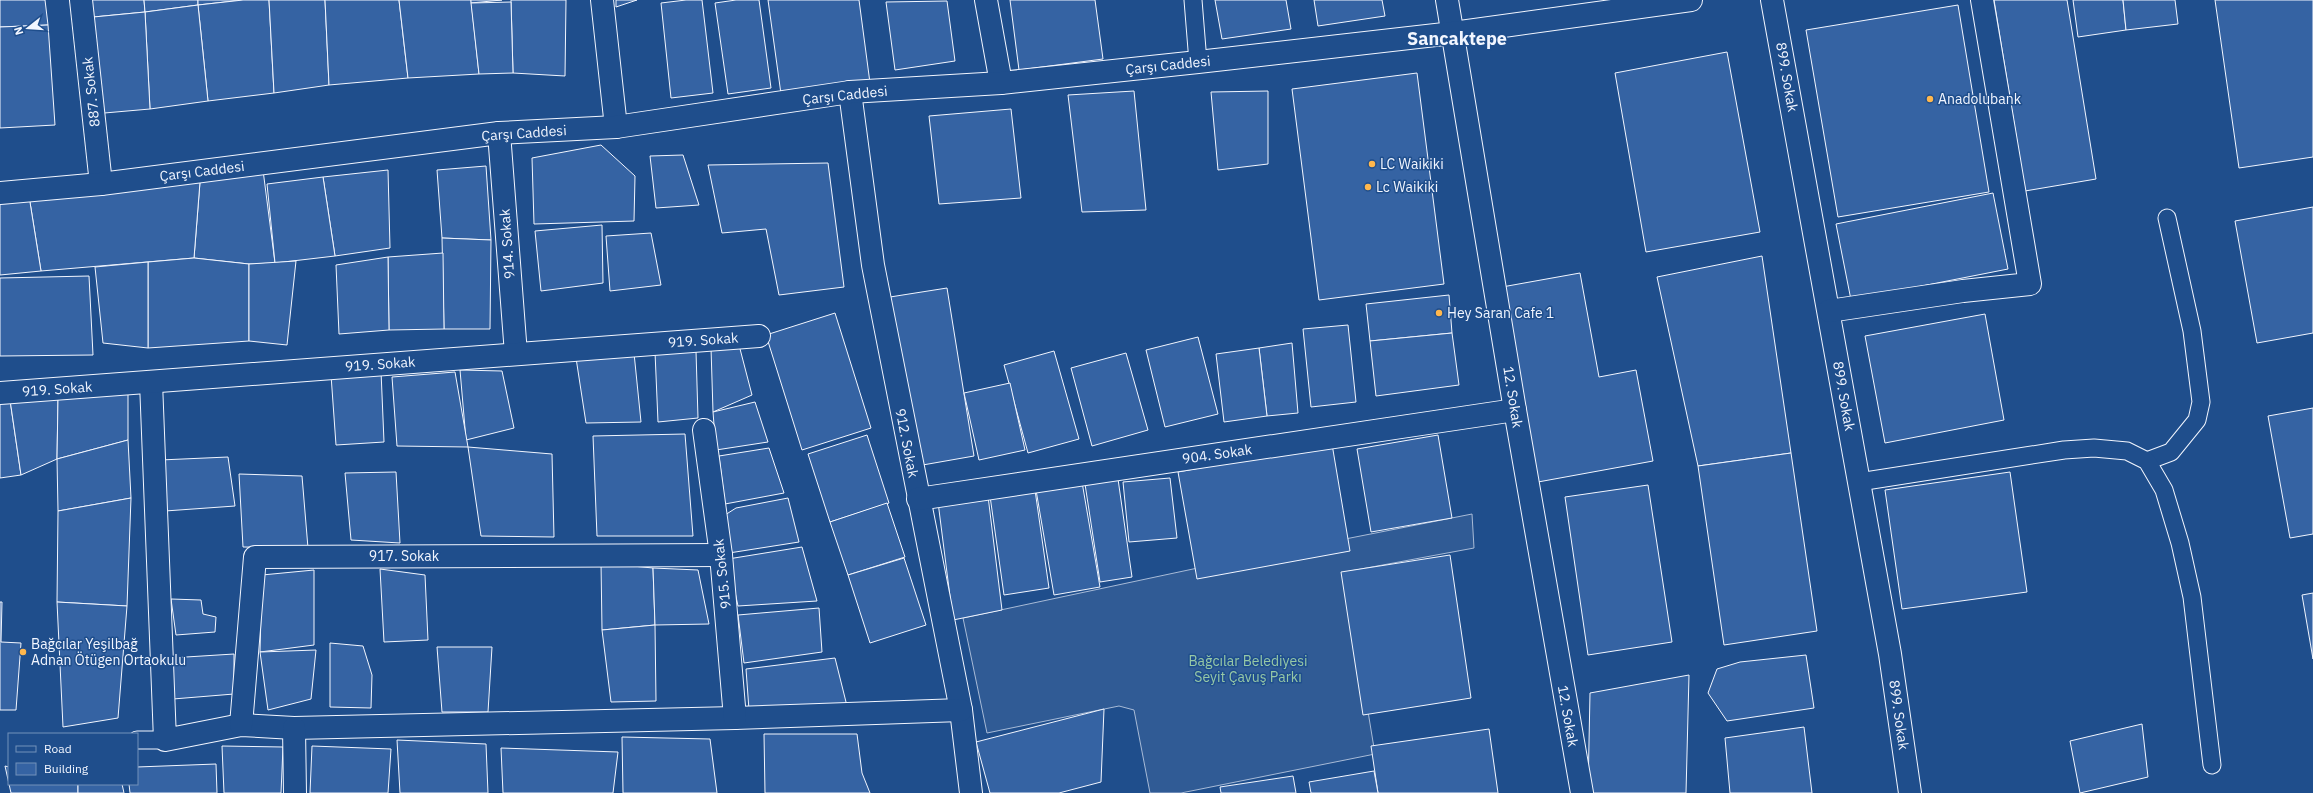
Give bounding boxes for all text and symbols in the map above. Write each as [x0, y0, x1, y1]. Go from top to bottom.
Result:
north arrow [8, 8, 48, 48]
text: N [11, 25, 26, 37]
district label: Sancaktepe [1407, 27, 1507, 50]
street label: 899. Sokak [1772, 41, 1802, 114]
street label: Çarşı Caddesi [1125, 52, 1211, 78]
street label: 887. Sokak [78, 55, 104, 128]
street label: Çarşı Caddesi [802, 82, 888, 108]
place label: Anadolubank [1938, 90, 2022, 108]
marker: Anadolubank [1925, 94, 1935, 104]
street label: Çarşı Caddesi [481, 121, 567, 145]
place label: LC Waikiki [1380, 155, 1444, 173]
street label: Çarşı Caddesi [159, 157, 245, 185]
marker: LC Waikiki [1367, 159, 1377, 169]
place label: Lc Waikiki [1376, 178, 1438, 196]
marker: Lc Waikiki [1363, 182, 1373, 192]
street label: 914. Sokak [496, 208, 518, 280]
place label: Hey Saran Cafe 1 [1447, 304, 1554, 322]
marker: Hey Saran Cafe 1 [1434, 308, 1444, 318]
street label: 919. Sokak [667, 329, 739, 351]
street label: 919. Sokak [344, 353, 416, 375]
street label: 899. Sokak [1829, 360, 1859, 433]
street label: 12. Sokak [1499, 365, 1527, 430]
street label: 919. Sokak [21, 378, 93, 400]
street label: 912. Sokak [891, 407, 923, 480]
street label: 904. Sokak [1181, 440, 1254, 468]
street label: 915. Sokak [709, 537, 735, 610]
street label: 917. Sokak [369, 547, 440, 565]
place label: Bağcılar Yeşilbağ Adnan Ötügen Ortaokulu [31, 635, 186, 669]
marker: Bağcılar Yeşilbağ Adnan Ötügen Ortaokulu [18, 647, 28, 657]
park label: Bağcılar Belediyesi Seyit Çavuş Parkı [1188, 652, 1308, 686]
street label: 899. Sokak [1885, 679, 1913, 752]
street label: 12. Sokak [1554, 684, 1582, 749]
legend [8, 733, 138, 785]
text: Road [44, 741, 72, 756]
text: Building [44, 761, 89, 776]

